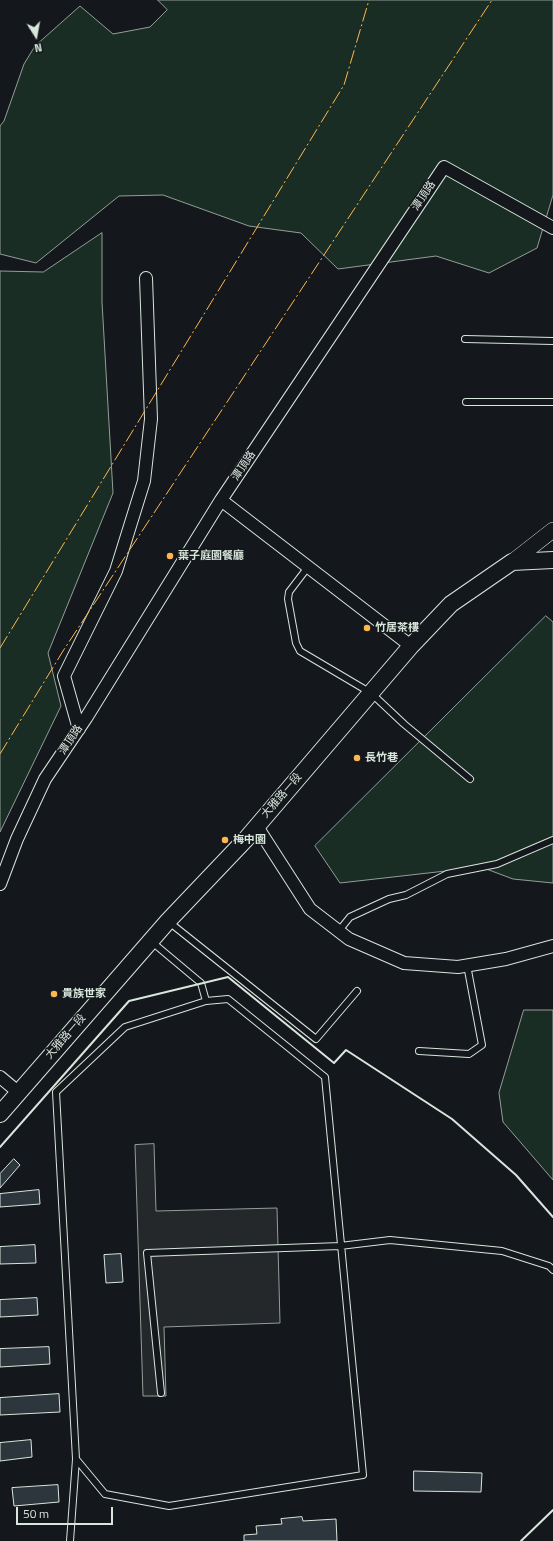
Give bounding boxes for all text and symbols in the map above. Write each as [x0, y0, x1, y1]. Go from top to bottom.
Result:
north arrow [16, 16, 56, 56]
text: N [33, 39, 44, 56]
street label: 潭頂路 [409, 179, 439, 213]
street label: 潭頂路 [229, 449, 259, 483]
place label: 葉子庭園餐廳 [178, 549, 244, 563]
marker: 葉子庭園餐廳 [165, 551, 175, 561]
place label: 竹居茶樓 [375, 621, 419, 635]
marker: 竹居茶樓 [362, 623, 372, 633]
street label: 潭頂路 [56, 723, 86, 757]
place label: 長竹巷 [365, 751, 398, 765]
marker: 長竹巷 [352, 753, 362, 763]
street label: 大雅路一段 [259, 771, 305, 821]
place label: 梅中園 [233, 833, 266, 847]
marker: 梅中園 [220, 835, 230, 845]
place label: 貴族世家 [62, 987, 106, 1001]
marker: 貴族世家 [49, 989, 59, 999]
street label: 大雅路一段 [43, 1012, 89, 1062]
scale bar [18, 1499, 115, 1525]
text: 50 m [23, 1504, 49, 1523]

